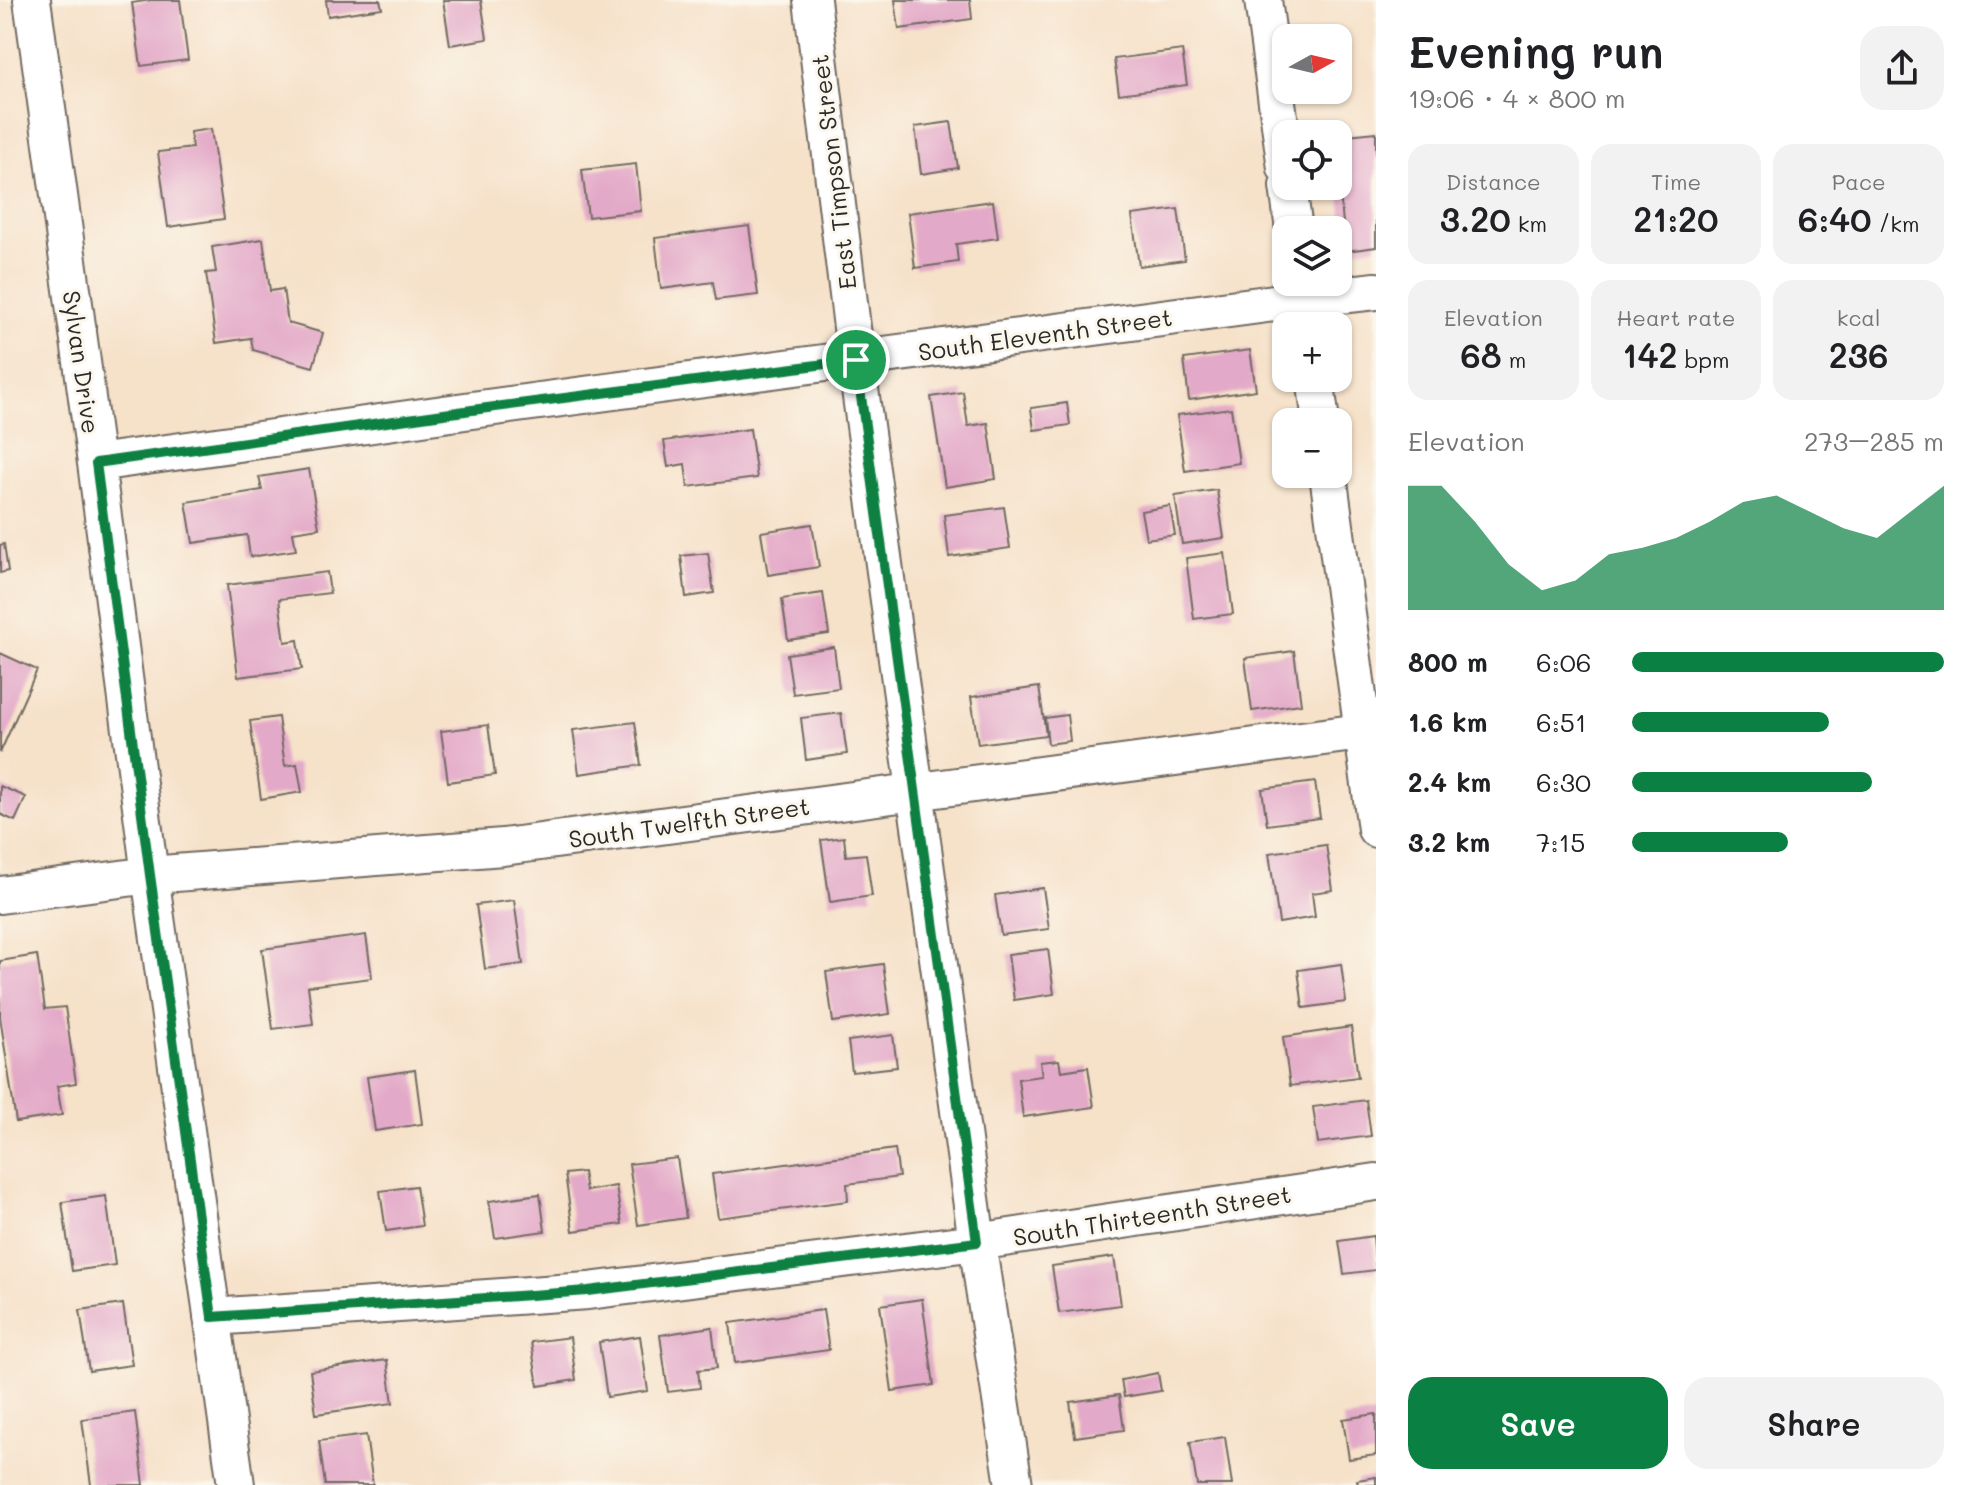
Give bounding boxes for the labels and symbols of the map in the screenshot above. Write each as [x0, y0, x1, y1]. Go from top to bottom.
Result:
north arrow [1272, 24, 1352, 104]
street label: East Timpson Street [803, 53, 863, 291]
street label: Sylvan Drive [57, 288, 107, 436]
street label: South Eleventh Street [916, 301, 1174, 367]
pin [822, 326, 890, 394]
street label: South Twelfth Street [567, 790, 811, 854]
street label: South Thirteenth Street [1011, 1178, 1293, 1252]

